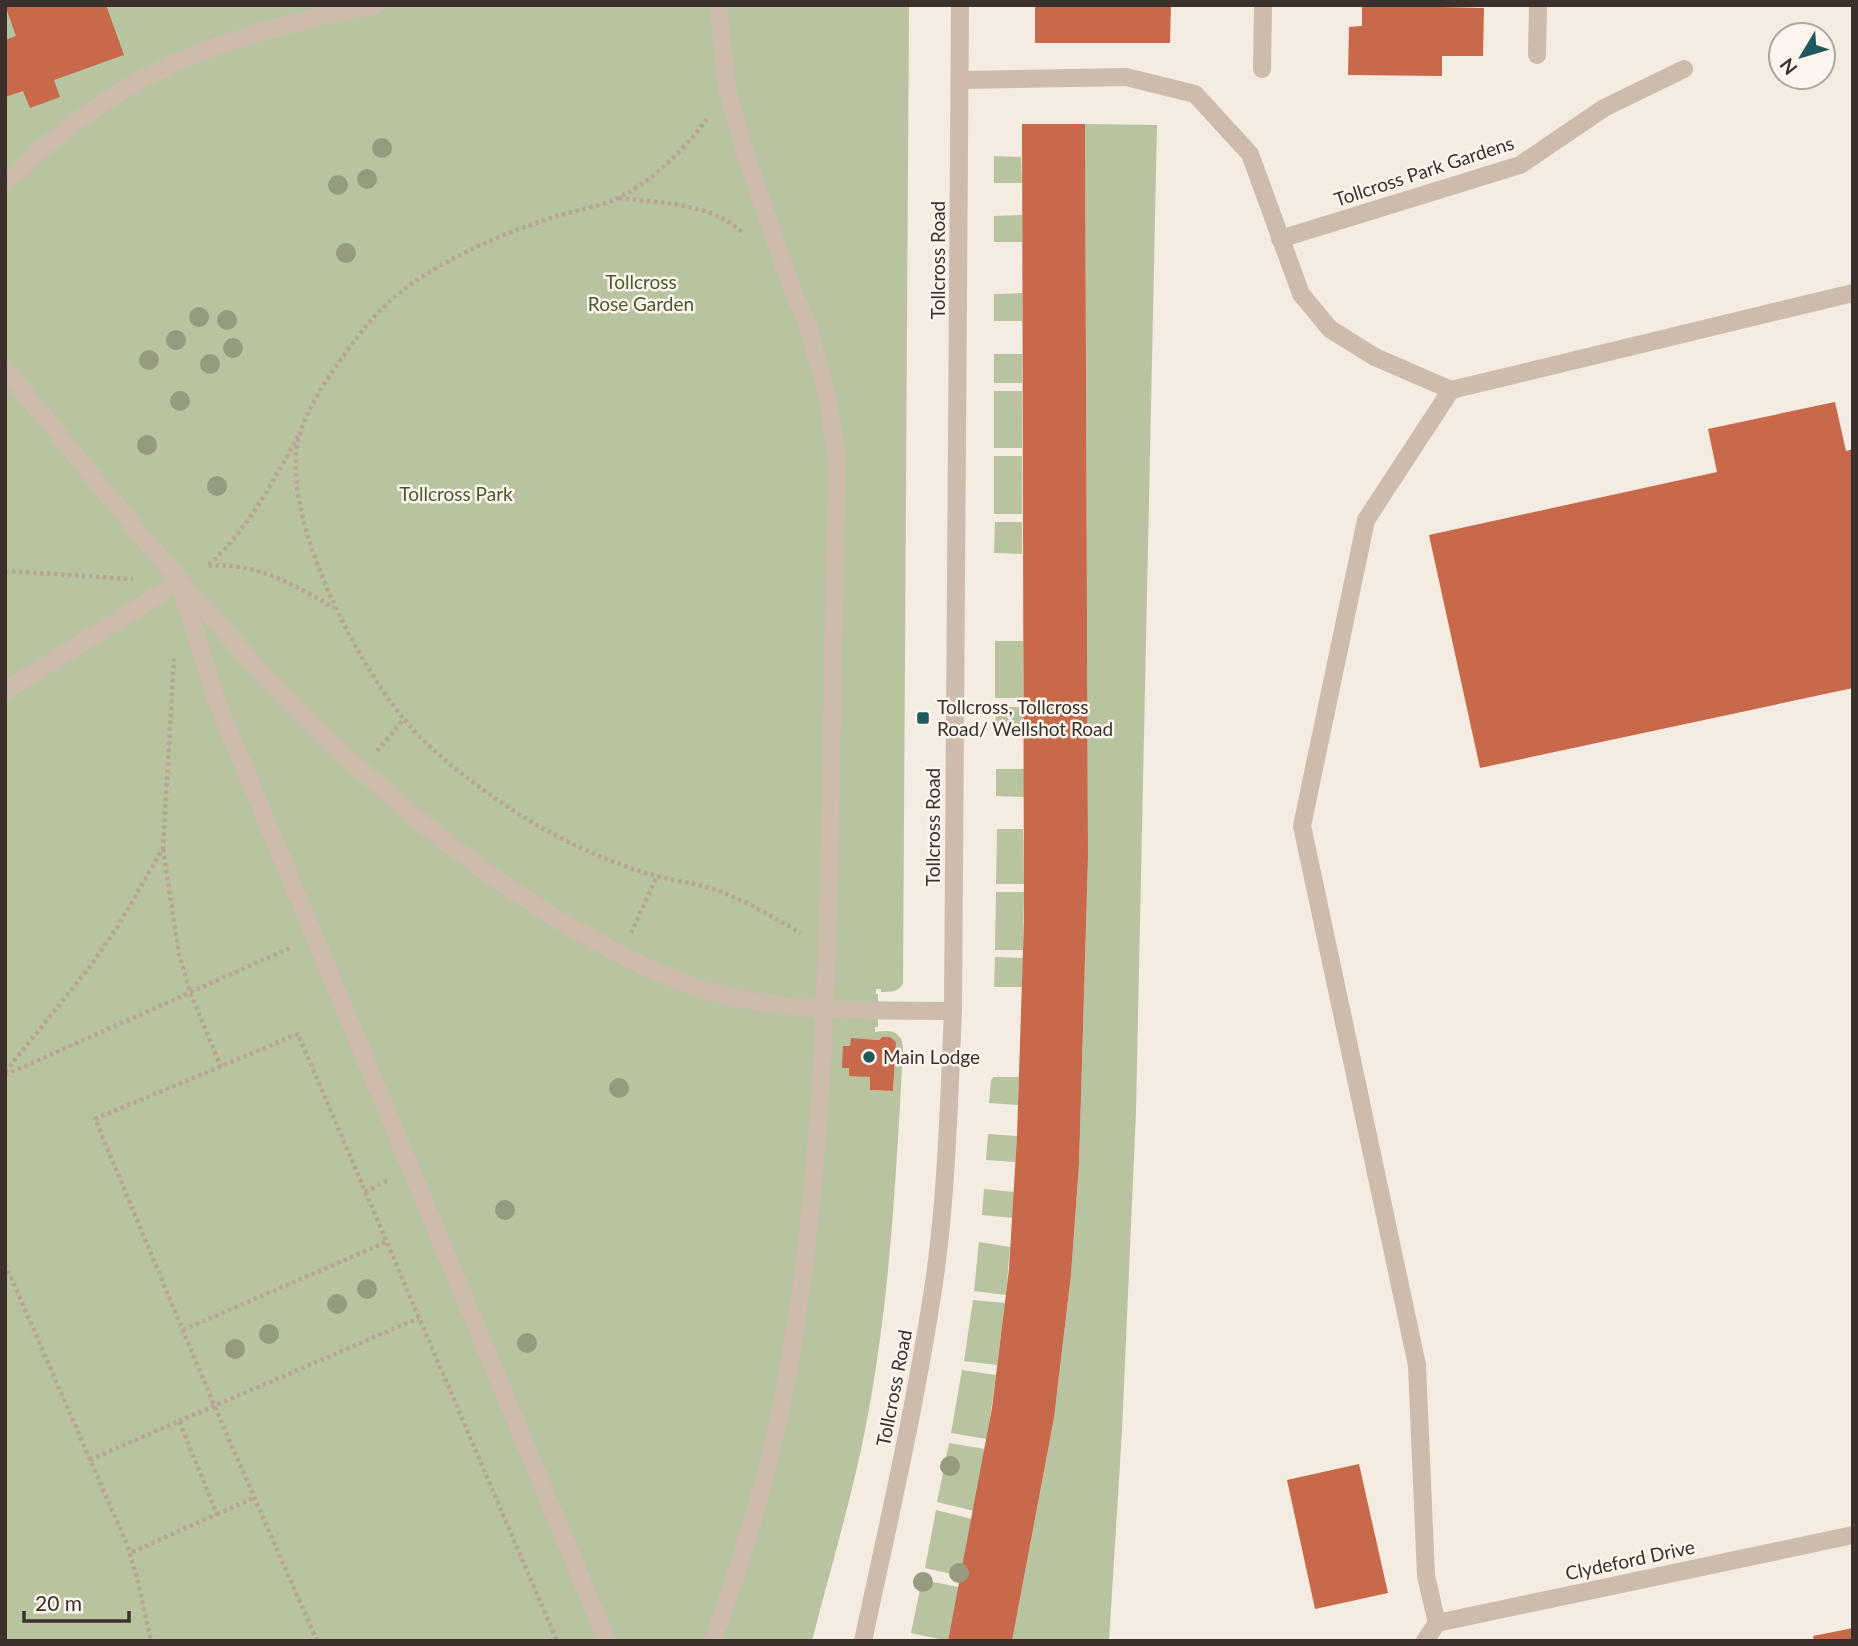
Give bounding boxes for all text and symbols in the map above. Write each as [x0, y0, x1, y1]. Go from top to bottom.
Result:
north arrow [1767, 21, 1837, 91]
text: N [1775, 54, 1802, 80]
street label: Tollcross Park Gardens [1331, 131, 1517, 210]
street label: Tollcross Road [926, 201, 949, 319]
park label: Tollcross Rose Garden [588, 270, 694, 315]
park label: Tollcross Park [399, 482, 513, 505]
place label: Tollcross, Tollcross Road/ Wellshot Road [937, 695, 1113, 740]
marker: Tollcross, Tollcross Road/ Wellshot Road [915, 710, 931, 726]
street label: Tollcross Road [921, 768, 944, 886]
place label: Main Lodge [883, 1045, 980, 1068]
marker: Main Lodge [861, 1049, 877, 1065]
street label: Tollcross Road [871, 1328, 916, 1448]
street label: Clydeford Drive [1563, 1535, 1697, 1584]
scale bar [24, 1580, 130, 1624]
text: 20 m [35, 1590, 82, 1615]

